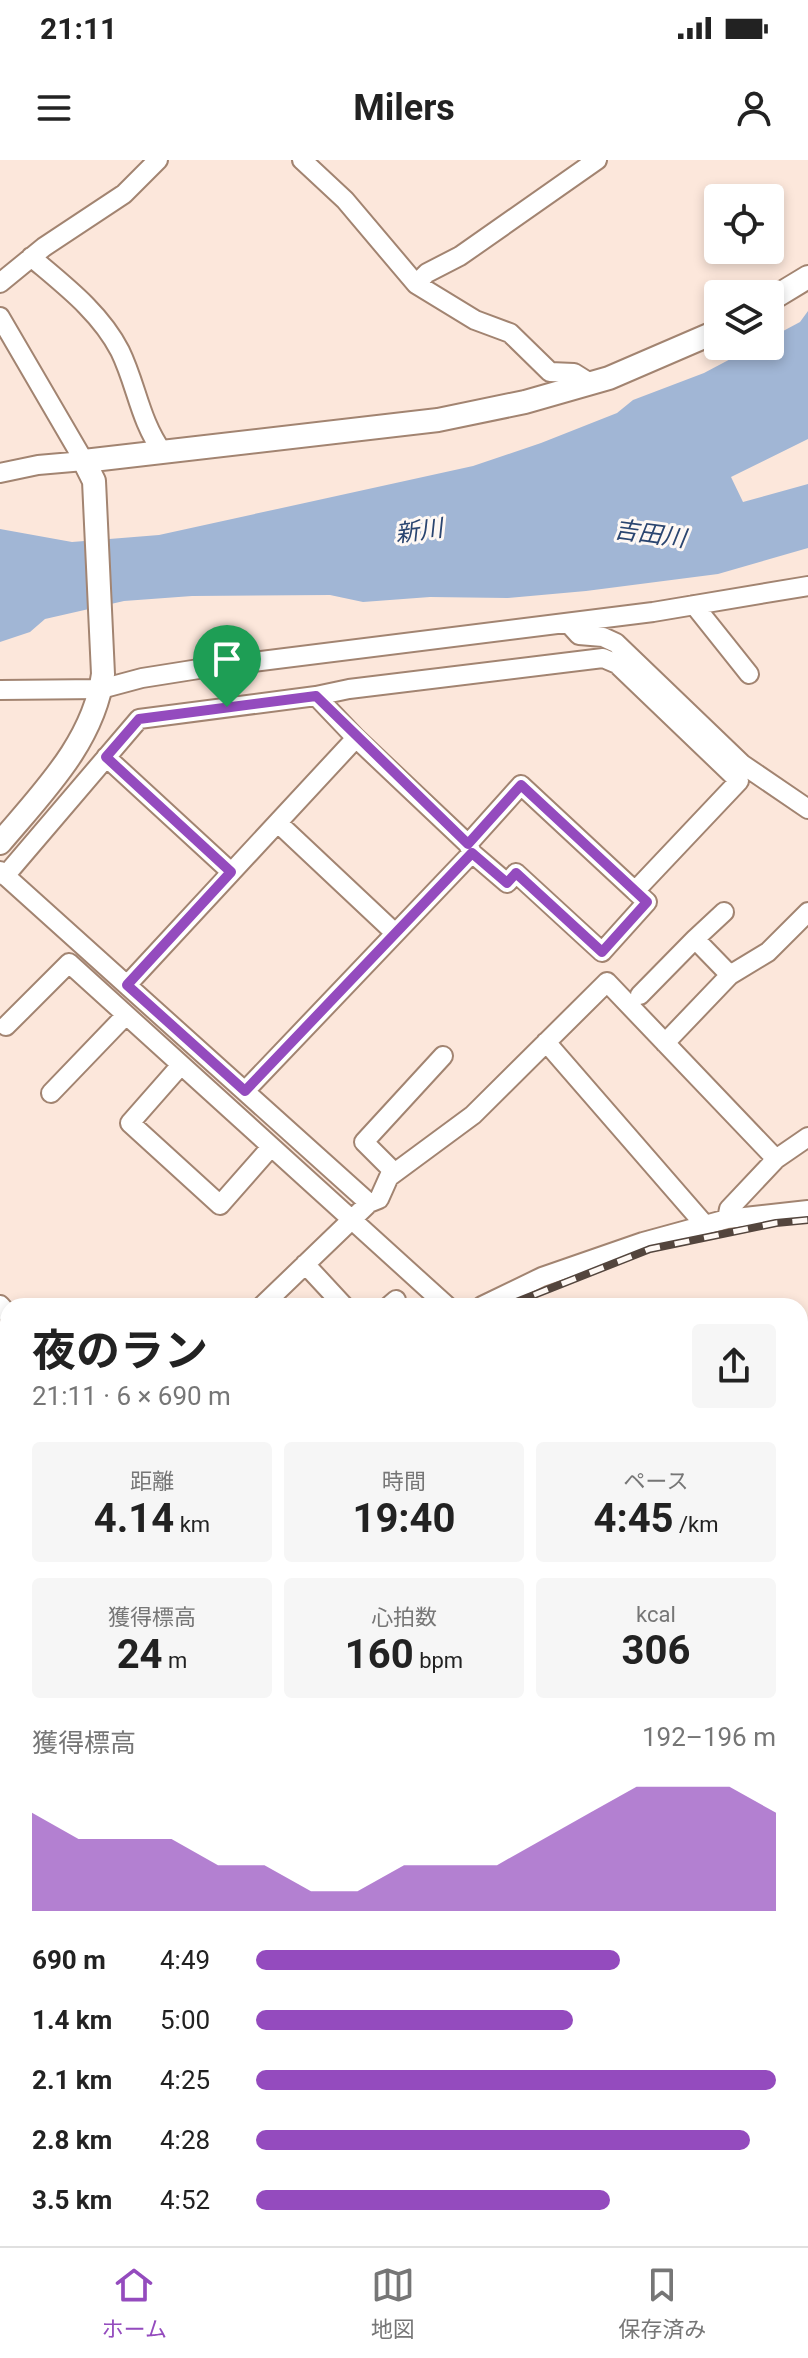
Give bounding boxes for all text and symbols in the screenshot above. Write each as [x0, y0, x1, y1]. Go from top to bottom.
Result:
text: 21:11 [40, 11, 117, 46]
icon: menu [32, 86, 76, 130]
icon: person [732, 86, 776, 130]
text: Milers [353, 87, 455, 129]
map controls [704, 184, 784, 360]
button: locate [704, 184, 784, 264]
button: layers [704, 280, 784, 360]
water label: 新川 [393, 513, 448, 548]
water label: 吉田川 [612, 515, 691, 553]
pin [193, 625, 261, 707]
icon: arrive [205, 637, 249, 681]
button: share [692, 1324, 776, 1408]
text: 夜のラン [32, 1325, 208, 1377]
text: 21:11 · 6 × 690 m [32, 1381, 231, 1411]
text: 距離 [130, 1469, 174, 1494]
text: 時間 [382, 1469, 426, 1494]
text: ペース [624, 1469, 688, 1494]
text: 4.14 [94, 1495, 174, 1542]
text: 19:40 [352, 1495, 456, 1542]
text: 4:45 [593, 1495, 674, 1542]
text: km [174, 1512, 210, 1537]
text: /km [674, 1512, 719, 1537]
text: kcal [636, 1602, 676, 1627]
text: 獲得標高 [108, 1605, 196, 1630]
text: 心拍数 [371, 1605, 437, 1630]
text: 306 [622, 1627, 690, 1674]
text: 24 [117, 1631, 163, 1678]
text: 160 [345, 1631, 414, 1678]
text: m [163, 1648, 187, 1673]
text: bpm [414, 1648, 463, 1673]
text: 192–196 m [642, 1722, 776, 1752]
text: 獲得標高 [32, 1728, 136, 1758]
text: 690 m [32, 1945, 106, 1975]
text: 4:49 [160, 1945, 210, 1975]
text: 1.4 km [32, 2005, 112, 2035]
text: 5:00 [160, 2005, 210, 2035]
text: 2.1 km [32, 2065, 112, 2095]
text: 4:25 [160, 2065, 210, 2095]
text: 2.8 km [32, 2125, 112, 2155]
text: 4:28 [160, 2125, 210, 2155]
text: 3.5 km [32, 2185, 112, 2215]
text: 4:52 [160, 2185, 210, 2215]
tab: ホーム [102, 2263, 167, 2343]
tab: 地図 [371, 2263, 415, 2343]
tab: 保存済み [618, 2263, 706, 2343]

